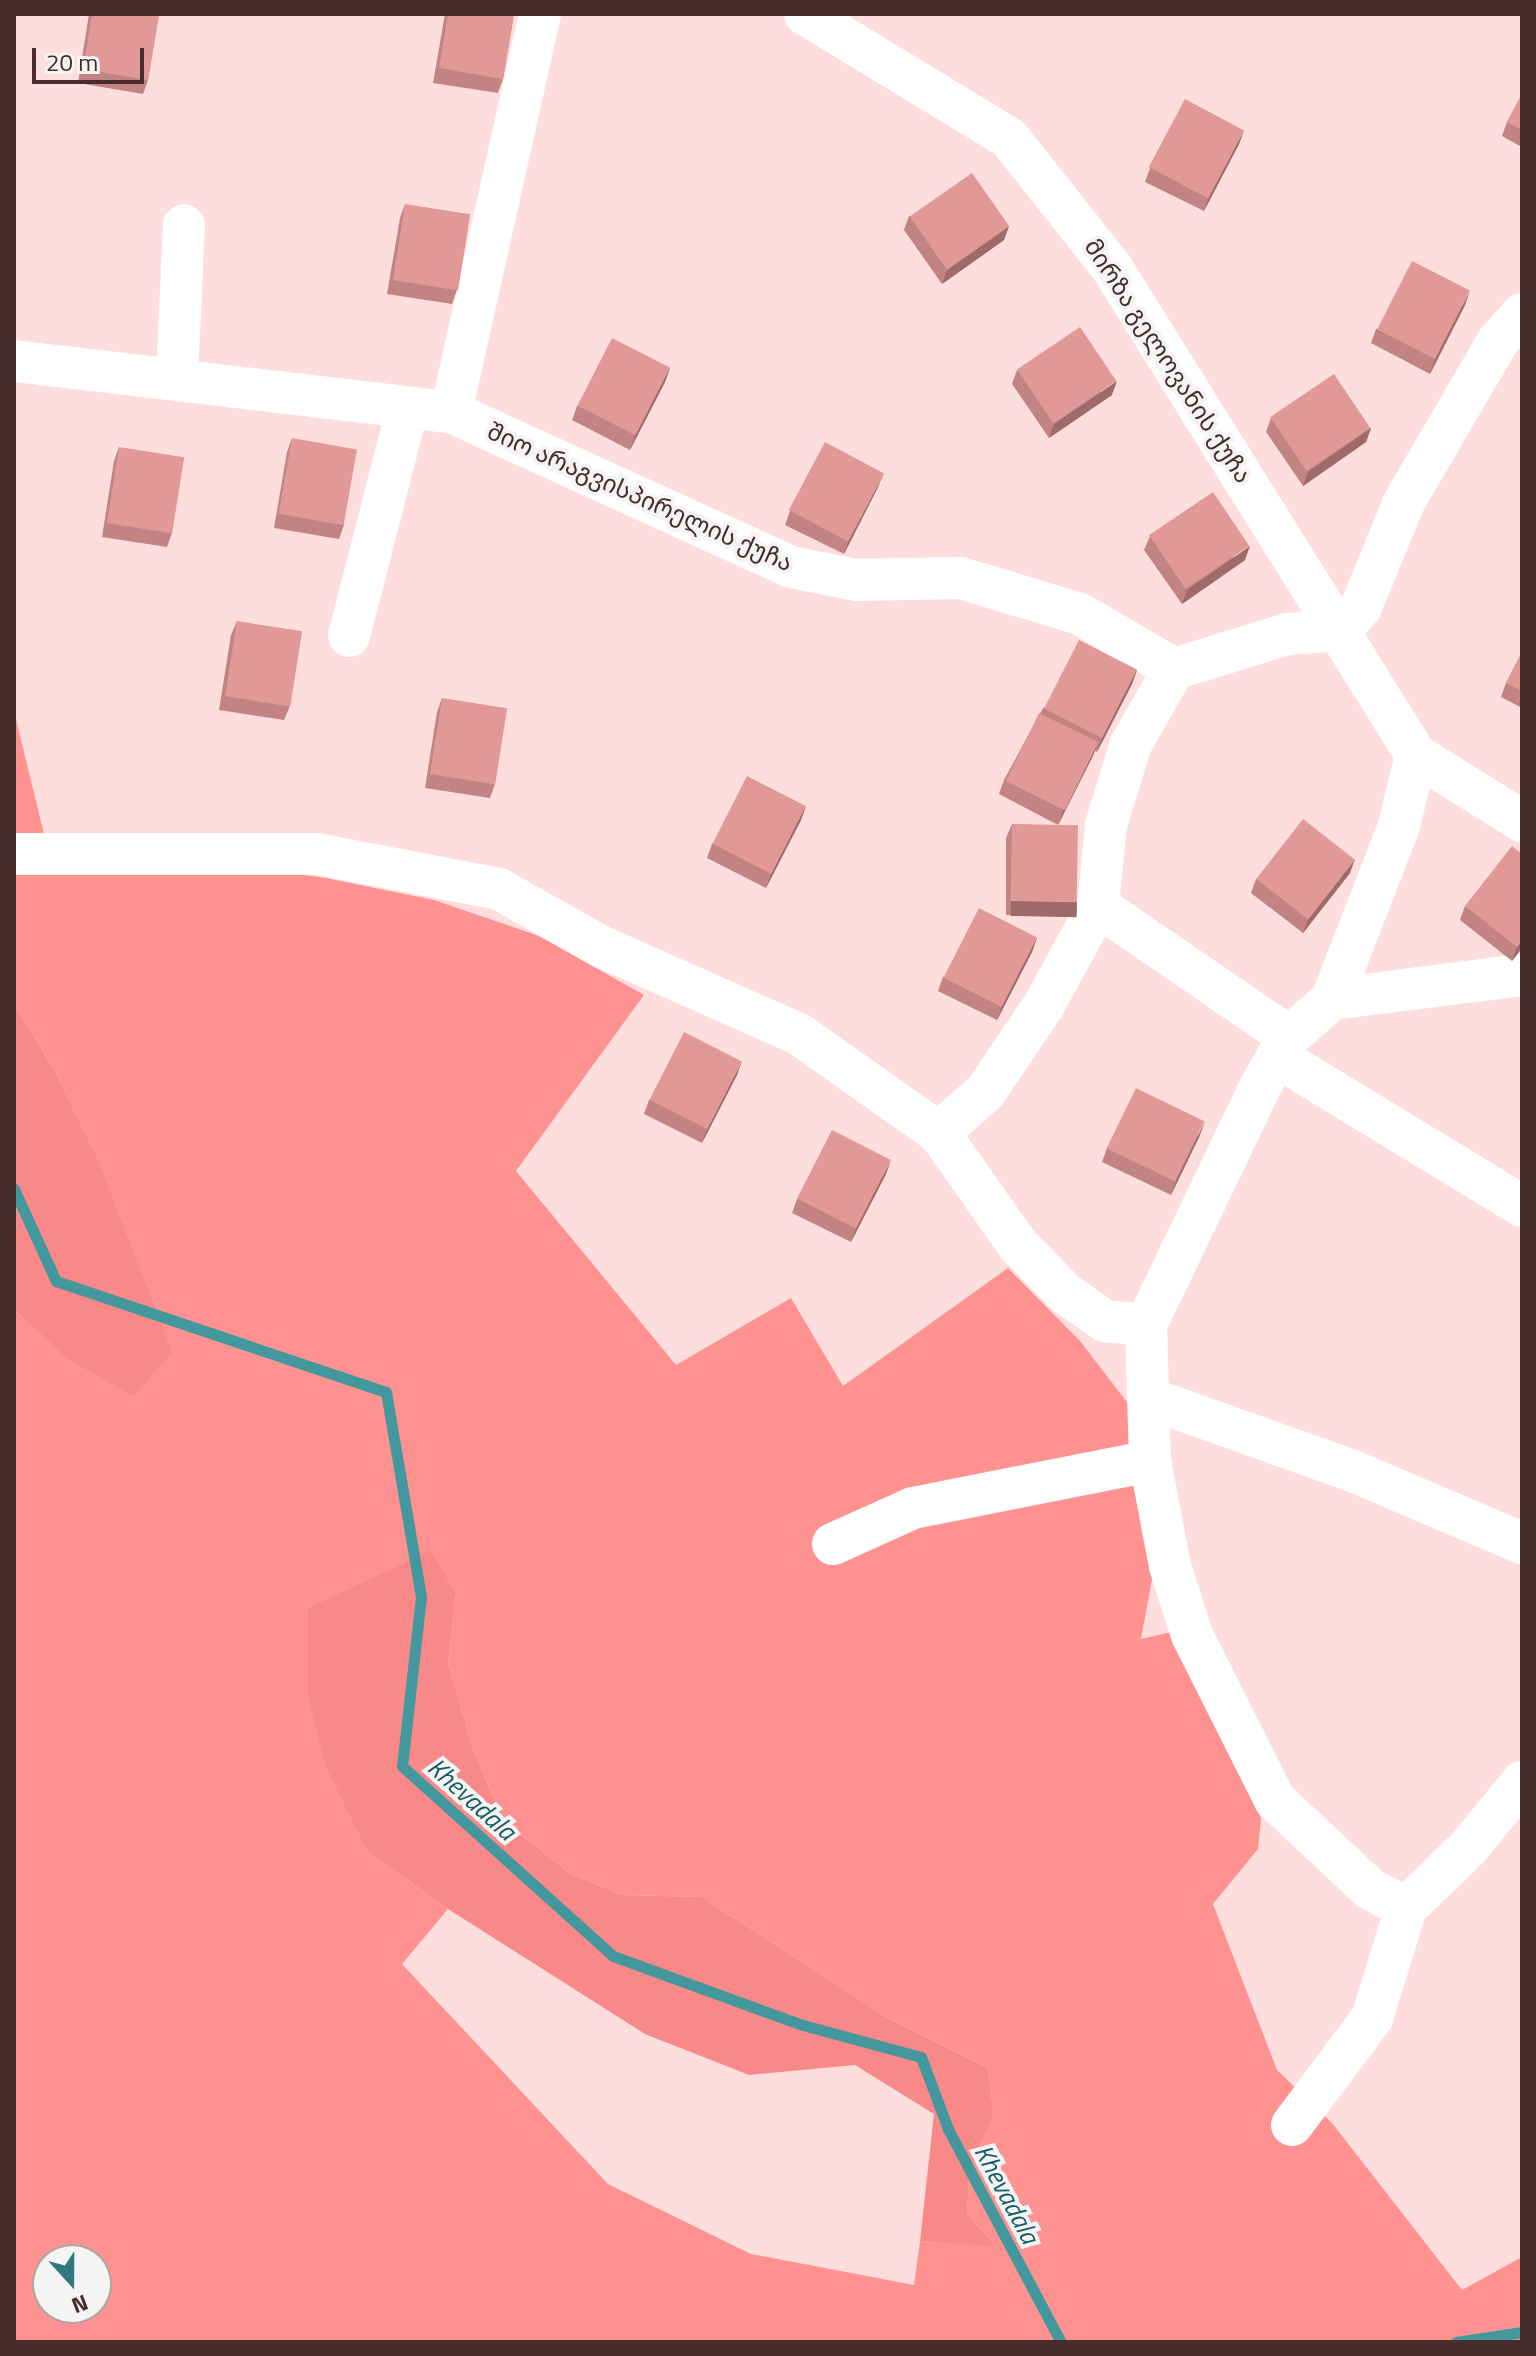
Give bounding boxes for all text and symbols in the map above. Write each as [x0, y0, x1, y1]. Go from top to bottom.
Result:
scale bar [36, 32, 148, 82]
text: 20 m [46, 44, 98, 80]
street label: მირზა გელოვანის ქუჩა [1078, 234, 1258, 488]
street label: შიო არაგვისპირელის ქუჩა [483, 417, 797, 577]
water label: Khevadala [422, 1751, 522, 1847]
water label: Khevadala [968, 2139, 1046, 2249]
north arrow [32, 2244, 112, 2324]
text: N [67, 2286, 93, 2323]

